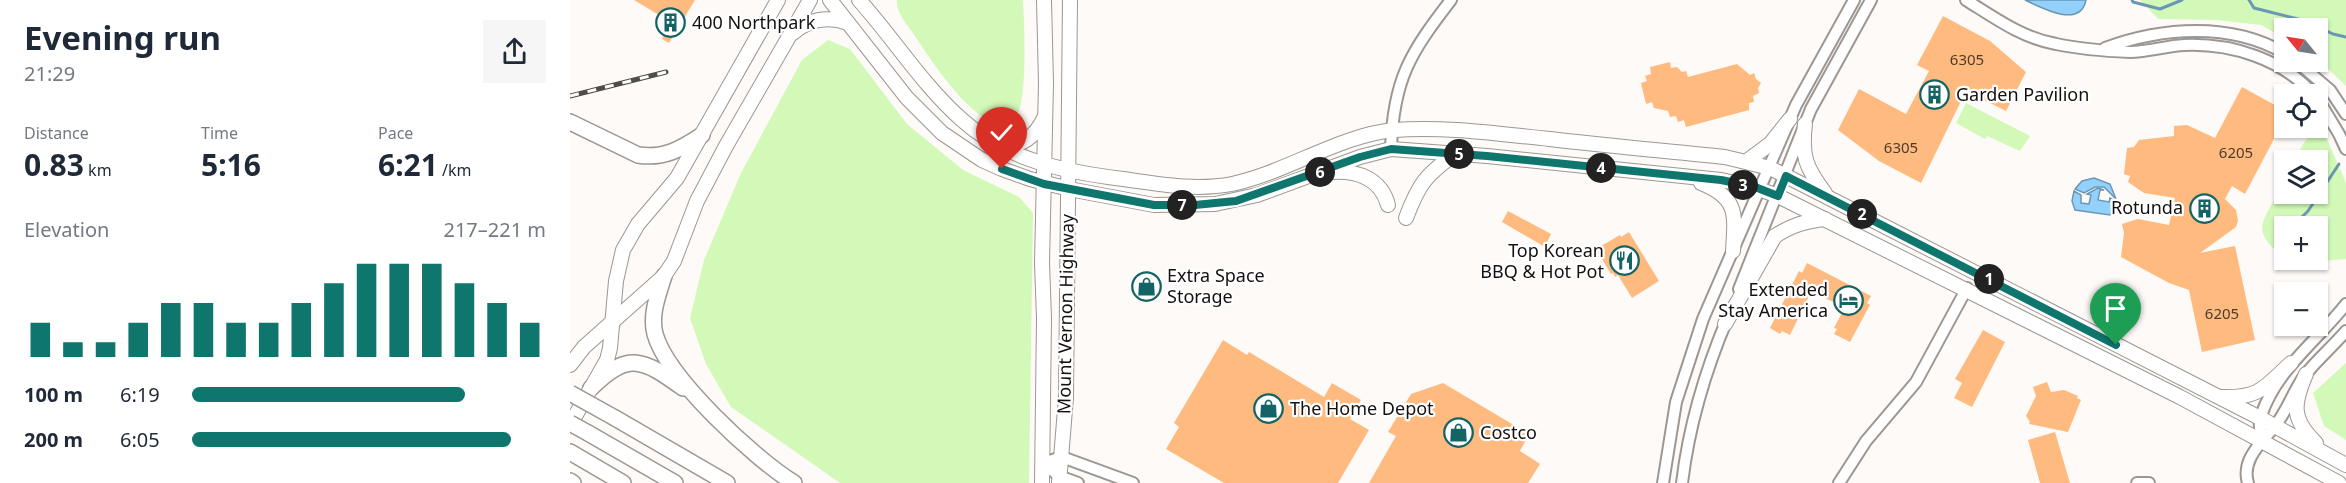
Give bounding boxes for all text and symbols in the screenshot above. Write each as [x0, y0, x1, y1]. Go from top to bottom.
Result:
building icon: 400 Northpark [655, 7, 687, 39]
place label: 400 Northpark [692, 10, 816, 34]
text: Evening run [24, 15, 221, 60]
north arrow [2274, 18, 2328, 72]
map controls [2274, 18, 2328, 336]
button: share [483, 20, 546, 83]
house number: 6305 [1950, 49, 1984, 69]
text: 21:29 [24, 60, 75, 87]
building icon: Garden Pavilion [1919, 79, 1951, 111]
place label: Garden Pavilion [1956, 82, 2089, 106]
button: locate [2274, 84, 2328, 138]
pin [976, 107, 1027, 169]
icon: check [985, 116, 1018, 149]
text: Distance [24, 122, 89, 144]
text: Time [201, 122, 238, 144]
text: Pace [378, 122, 413, 144]
house number: 6305 [1884, 137, 1918, 157]
pin: 5 [1444, 139, 1474, 169]
house number: 6205 [2219, 142, 2253, 162]
text: 5 [1454, 143, 1464, 165]
text: 0.83 [24, 144, 84, 185]
text: 5:16 [201, 144, 261, 185]
text: 6:21 [378, 144, 438, 185]
button: layers [2274, 150, 2328, 204]
pin: 4 [1586, 153, 1616, 183]
pin: 6 [1305, 157, 1335, 187]
text: 4 [1596, 157, 1606, 179]
text: km [84, 159, 112, 181]
text: /km [438, 159, 472, 181]
text: 6 [1315, 161, 1325, 183]
pin: 3 [1728, 170, 1758, 200]
text: 3 [1738, 174, 1748, 196]
pin: 7 [1167, 190, 1197, 220]
building icon: Rotunda [2188, 192, 2220, 224]
text: 7 [1177, 194, 1187, 216]
place label: Rotunda [2111, 195, 2183, 219]
pin: 2 [1847, 199, 1877, 229]
text: 2 [1857, 203, 1867, 225]
street label: Mount Vernon Highway [1051, 213, 1079, 414]
text: Elevation [24, 216, 109, 243]
text: 217–221 m [443, 216, 546, 243]
button: + [2274, 216, 2328, 270]
place label: Top Korean BBQ & Hot Pot [1480, 238, 1604, 283]
restaurant icon: Top Korean BBQ & Hot Pot [1609, 245, 1641, 277]
place label: Extra Space Storage [1167, 263, 1265, 308]
pin: 1 [1974, 264, 2004, 294]
text: 1 [1984, 268, 1994, 290]
shop icon: Extra Space Storage [1130, 270, 1162, 302]
place label: Extended Stay America [1718, 277, 1828, 322]
button: − [2274, 282, 2328, 336]
pin [2090, 283, 2141, 345]
hotel icon: Extended Stay America [1833, 284, 1865, 316]
icon: arrive [2099, 292, 2132, 325]
house number: 6205 [2205, 303, 2239, 323]
text: 100 m [24, 381, 83, 408]
text: 6:19 [120, 381, 160, 408]
shop icon: The Home Depot [1253, 393, 1285, 425]
place label: The Home Depot [1290, 396, 1434, 420]
shop icon: Costco [1443, 417, 1475, 449]
place label: Costco [1480, 420, 1537, 444]
text: 200 m [24, 426, 83, 453]
text: 6:05 [120, 426, 160, 453]

